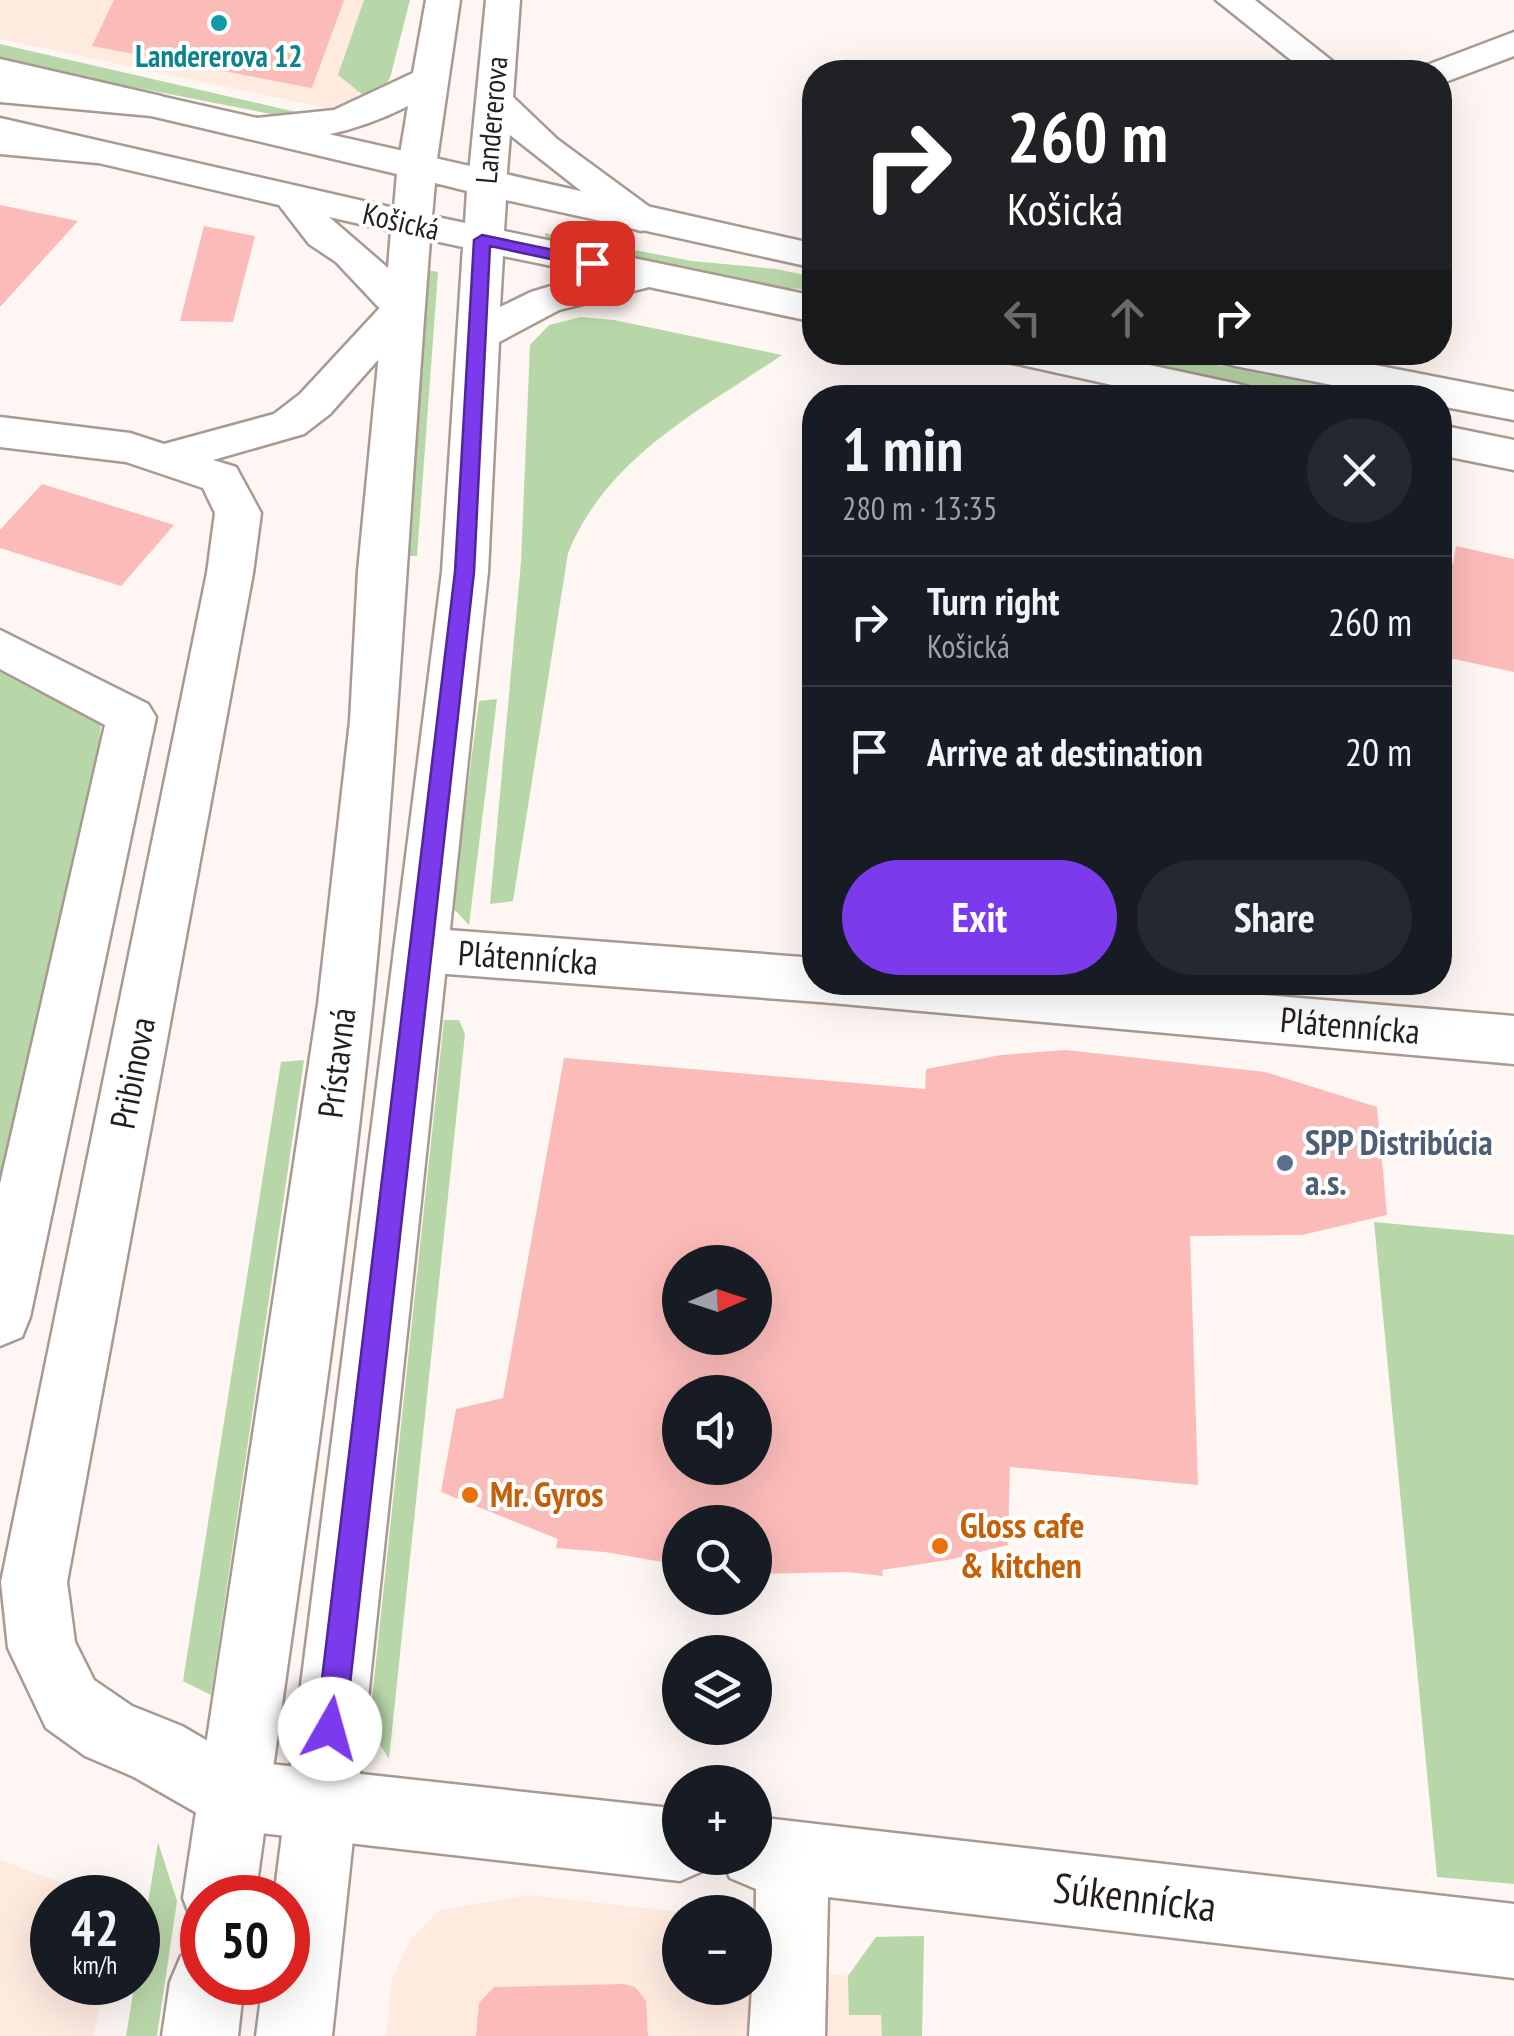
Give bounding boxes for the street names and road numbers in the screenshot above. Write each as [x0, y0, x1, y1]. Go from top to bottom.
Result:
street label: Landererova [466, 55, 515, 185]
street label: Košická [359, 193, 444, 248]
street label: Plátennícka [457, 929, 600, 985]
street label: Plátennícka [1278, 996, 1422, 1054]
street label: Prístavná [306, 1005, 366, 1120]
street label: Pribinova [99, 1013, 165, 1132]
street label: Súkennícka [1051, 1859, 1220, 1934]

